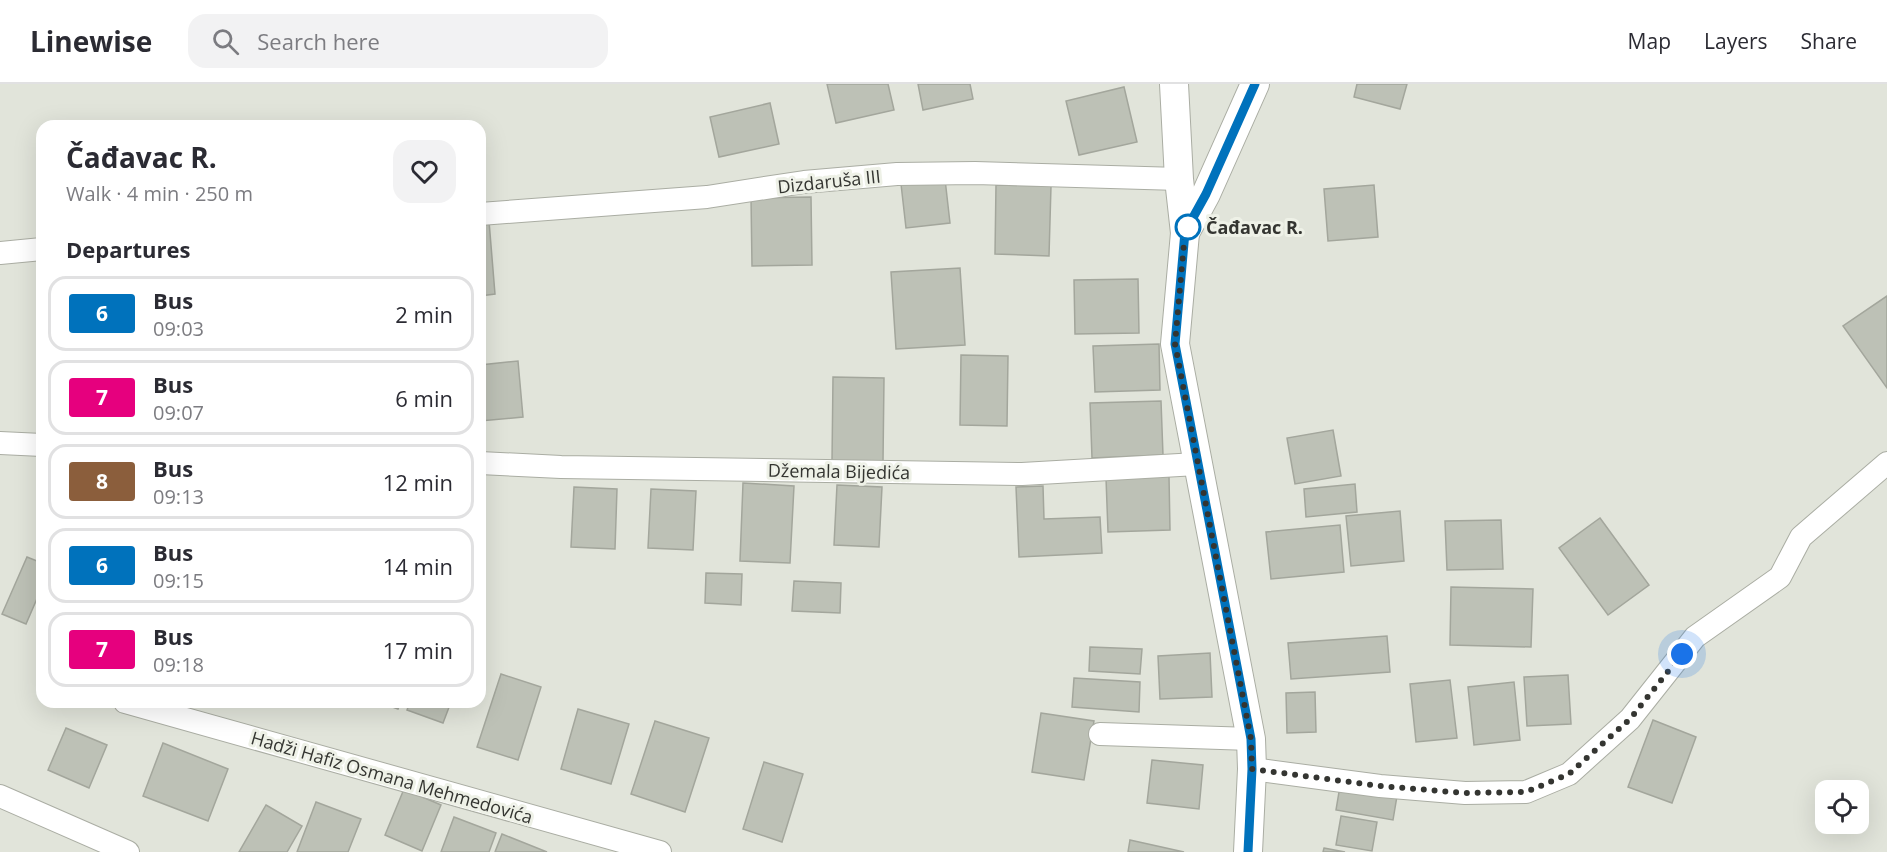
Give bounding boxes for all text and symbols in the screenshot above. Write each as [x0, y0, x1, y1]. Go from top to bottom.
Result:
search box [188, 14, 608, 68]
text: Linewise [30, 22, 152, 60]
icon: search [209, 25, 242, 58]
text: Search here [257, 26, 380, 56]
text: Map [1628, 27, 1671, 55]
text: Layers [1704, 27, 1768, 55]
text: Share [1801, 27, 1857, 55]
text: Čađavac R. [66, 138, 217, 176]
button: heart [393, 140, 456, 203]
street label: Dizdaruša III [776, 164, 882, 198]
text: Walk · 4 min · 250 m [66, 180, 253, 207]
marker: Čađavac R. [1175, 214, 1201, 240]
place label: Čađavac R. [1206, 215, 1303, 239]
text: Departures [66, 234, 190, 264]
text: Bus [153, 285, 193, 315]
text: 6 [96, 299, 108, 327]
text: 2 min [395, 299, 453, 329]
text: 09:03 [153, 315, 204, 342]
text: Bus [153, 369, 193, 399]
text: 7 [96, 383, 108, 411]
text: 6 min [395, 383, 453, 413]
text: 09:07 [153, 399, 204, 426]
text: Bus [153, 453, 193, 483]
street label: Džemala Bijedića [768, 458, 910, 484]
text: 8 [96, 467, 108, 495]
text: 12 min [383, 467, 453, 497]
text: 09:13 [153, 483, 204, 510]
text: Bus [153, 537, 193, 567]
text: 6 [96, 551, 108, 579]
text: 14 min [383, 551, 453, 581]
text: 09:15 [153, 567, 204, 594]
text: Bus [153, 621, 193, 651]
text: 7 [96, 635, 108, 663]
text: 17 min [383, 635, 453, 665]
your location [1667, 639, 1697, 669]
text: 09:18 [153, 651, 204, 678]
street label: Hadži Hafiz Osmana Mehmedovića [248, 725, 536, 829]
map controls [1815, 780, 1869, 834]
button: locate [1815, 780, 1869, 834]

